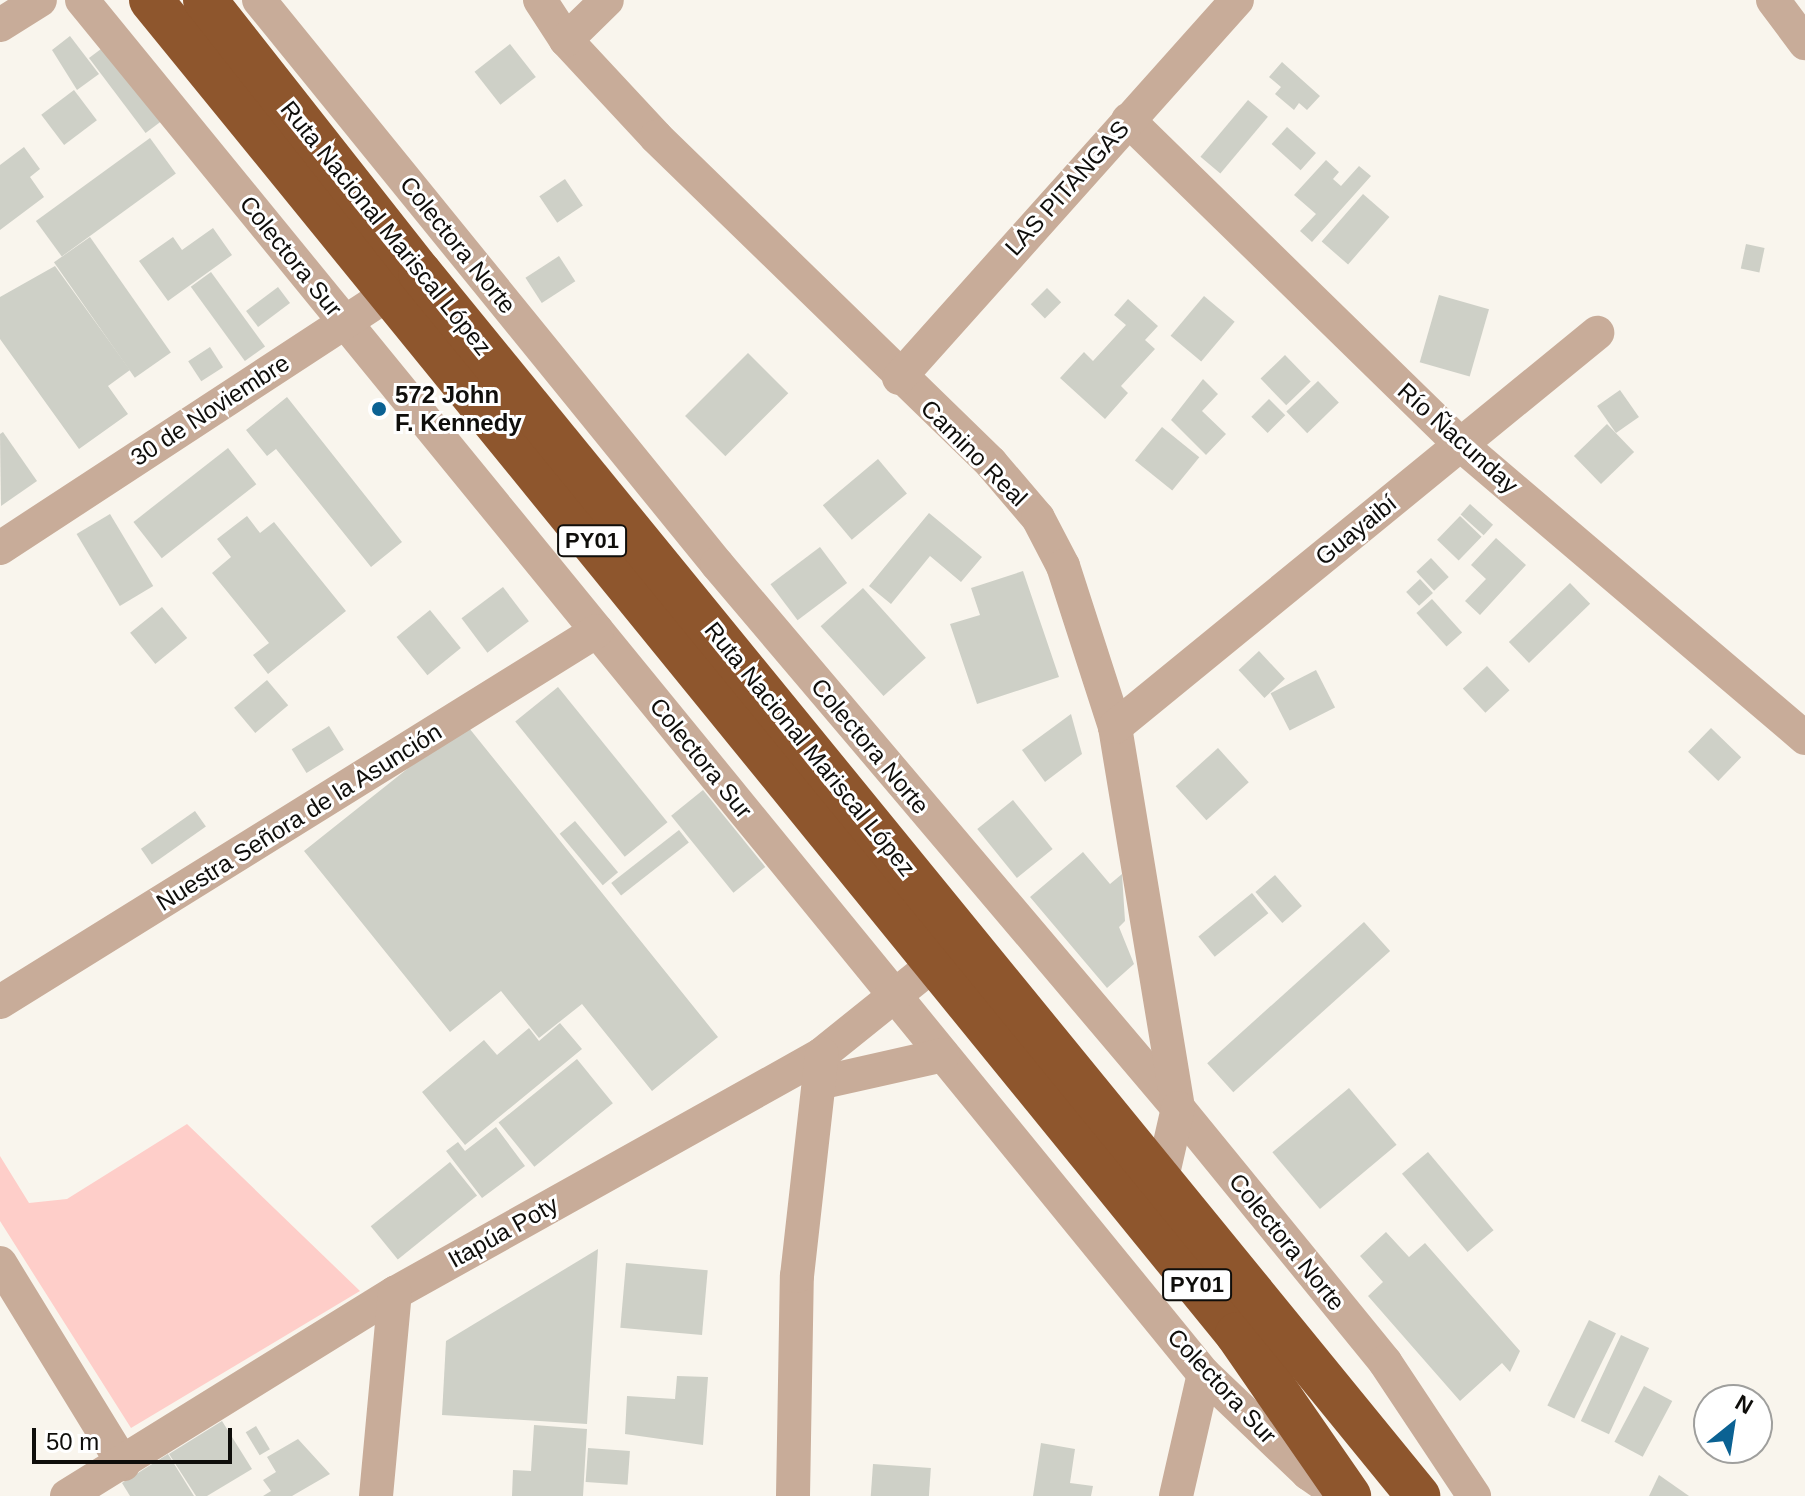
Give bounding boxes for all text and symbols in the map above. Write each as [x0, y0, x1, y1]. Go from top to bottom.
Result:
street label: Ruta Nacional Mariscal López [274, 95, 498, 361]
street label: LAS PITANGAS [999, 115, 1135, 261]
street label: Colectora Norte [394, 171, 522, 319]
street label: Colectora Sur [234, 190, 348, 322]
street label: 30 de Noviembre [126, 348, 294, 472]
street label: Río Ñacunday [1392, 376, 1524, 500]
place label: 572 John F. Kennedy [395, 381, 522, 437]
street label: Camino Real [915, 394, 1033, 512]
marker: 572 John F. Kennedy [370, 400, 388, 418]
street label: Guayaibí [1310, 489, 1402, 571]
road number: PY01 [556, 523, 628, 559]
street label: Ruta Nacional Mariscal López [698, 616, 922, 882]
street label: Colectora Norte [805, 672, 935, 820]
street label: Colectora Sur [644, 692, 758, 824]
street label: Nuestra Señora de la Asunción [151, 717, 447, 917]
street label: Colectora Norte [1223, 1168, 1351, 1316]
street label: Itapúa Poty [443, 1190, 563, 1274]
road number: PY01 [1161, 1267, 1233, 1303]
street label: Colectora Sur [1161, 1323, 1283, 1449]
north arrow [1693, 1384, 1773, 1464]
text: N [1731, 1390, 1757, 1419]
scale bar [36, 1412, 236, 1462]
text: 50 m [46, 1428, 99, 1455]

